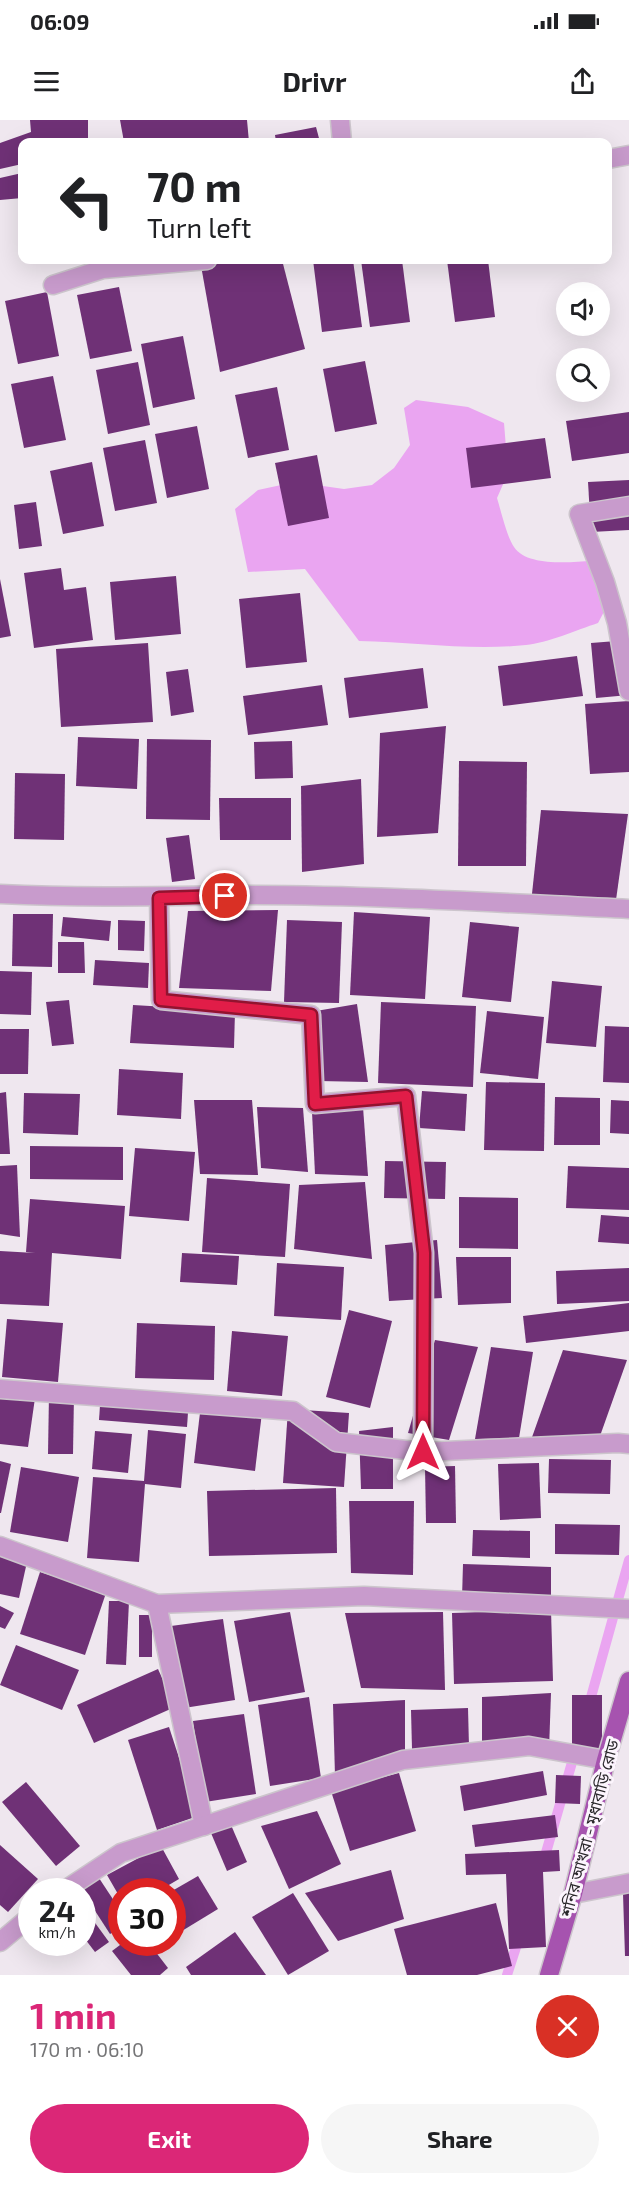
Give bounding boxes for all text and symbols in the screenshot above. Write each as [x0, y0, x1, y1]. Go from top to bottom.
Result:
text: 06:09 [30, 8, 89, 34]
icon: menu [30, 65, 63, 98]
text: Drivr [282, 65, 347, 97]
icon: share [566, 65, 599, 98]
text: 70 m [147, 160, 242, 210]
icon: left [48, 162, 126, 240]
text: Turn left [147, 211, 251, 243]
map controls [556, 282, 610, 402]
button: sound [556, 282, 610, 336]
button: search [556, 348, 610, 402]
pin [199, 870, 250, 921]
icon: arrive [208, 879, 241, 912]
position arrow [391, 1420, 455, 1484]
street label: শনির আখরা - মৃধাবাড়ি রোড [556, 1737, 624, 1920]
speed limit sign: 30 [108, 1878, 186, 1956]
text: 24 [39, 1892, 75, 1928]
text: km/h [38, 1923, 76, 1941]
text: 1 min [30, 1993, 117, 2036]
button: close [536, 1995, 599, 2058]
text: 170 m · 06:10 [30, 2037, 144, 2061]
button: Exit [30, 2104, 309, 2173]
button: Share [321, 2104, 599, 2173]

